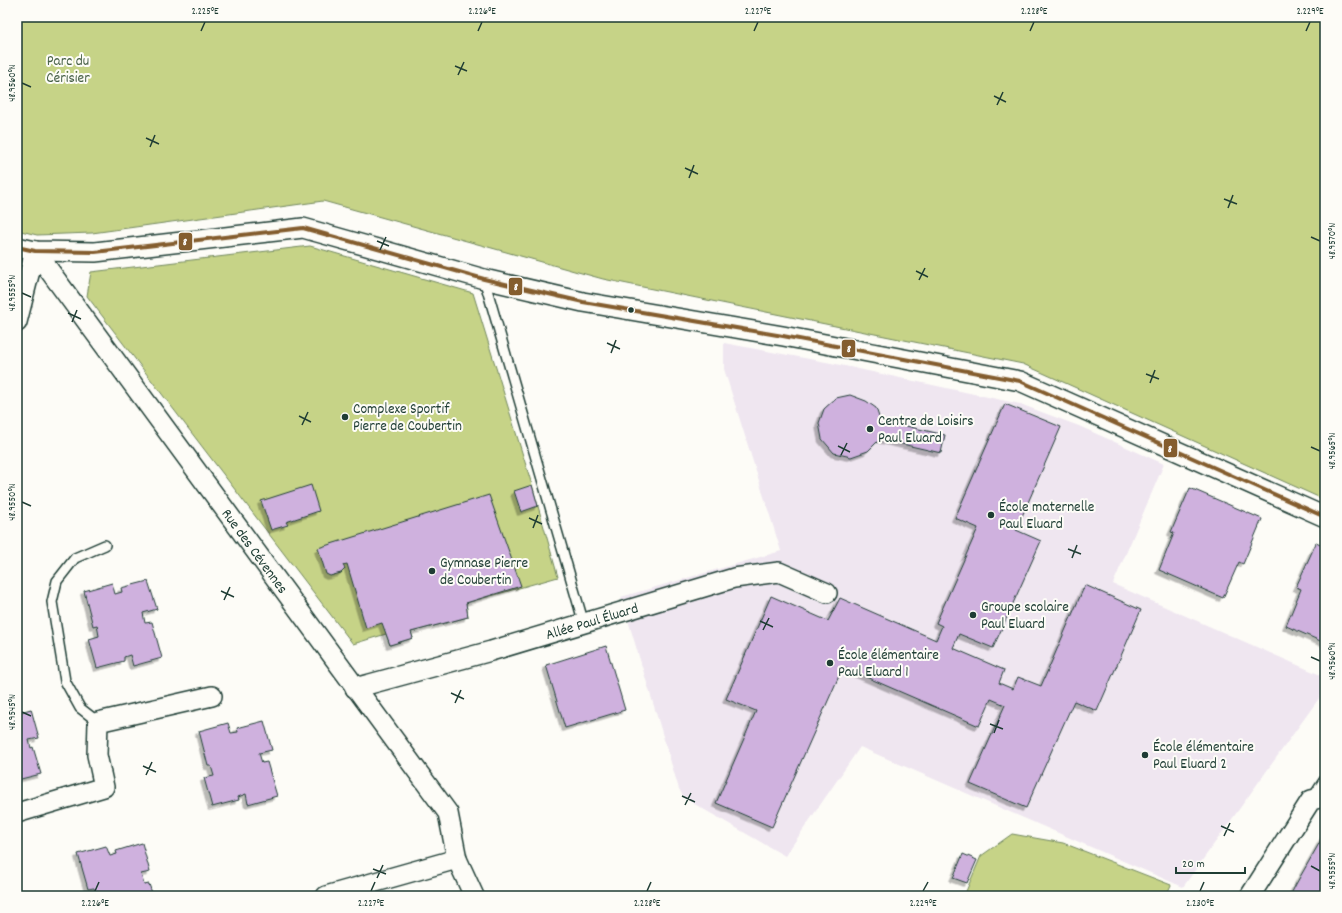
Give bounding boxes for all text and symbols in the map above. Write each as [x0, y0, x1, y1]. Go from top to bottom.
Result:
text: 2.225°E [191, 5, 219, 19]
text: 2.226°E [468, 5, 496, 19]
text: 2.227°E [745, 5, 772, 19]
text: 2.228°E [1021, 5, 1048, 19]
text: 2.229°E [1296, 5, 1324, 19]
park label: Parc du Cérisier [46, 51, 90, 90]
text: 48.9560°N [6, 64, 20, 102]
text: 48.9570°N [1326, 223, 1340, 259]
line badge: 8 [178, 232, 193, 251]
text: 8 [183, 235, 188, 251]
text: 48.9555°N [6, 275, 20, 311]
line badge: 8 [508, 277, 523, 296]
text: 8 [514, 280, 519, 296]
unlabelled marker [626, 305, 636, 315]
line badge: 8 [841, 339, 856, 358]
text: 8 [847, 342, 852, 358]
place label: Complexe Sportif Pierre de Coubertin [353, 399, 462, 438]
place label: Centre de Loisirs Paul Eluard [878, 411, 974, 450]
marker: Complexe Sportif Pierre de Coubertin [340, 412, 350, 422]
marker: Centre de Loisirs Paul Eluard [865, 424, 875, 434]
text: 48.9565°N [1326, 433, 1340, 469]
line badge: 8 [1163, 438, 1178, 458]
text: 8 [1168, 442, 1173, 458]
text: 48.9550°N [6, 483, 20, 521]
place label: École maternelle Paul Eluard [999, 497, 1095, 536]
street label: Rue des Cévennes [215, 505, 292, 599]
marker: École maternelle Paul Eluard [986, 510, 996, 520]
place label: Gymnase Pierre de Coubertin [440, 553, 529, 592]
marker: Gymnase Pierre de Coubertin [427, 566, 437, 576]
place label: Groupe scolaire Paul Eluard [981, 597, 1069, 636]
street label: Allée Paul Éluard [543, 598, 641, 647]
marker: Groupe scolaire Paul Eluard [968, 610, 978, 620]
text: 48.9560°N [1326, 642, 1340, 680]
place label: École élémentaire Paul Eluard 1 [838, 645, 939, 684]
marker: École élémentaire Paul Eluard 1 [825, 658, 835, 668]
text: 48.9545°N [6, 694, 20, 730]
place label: École élémentaire Paul Eluard 2 [1153, 737, 1254, 776]
marker: École élémentaire Paul Eluard 2 [1140, 750, 1150, 760]
scale bar [1176, 849, 1245, 875]
text: 48.9555°N [1326, 853, 1340, 889]
text: 20 m [1182, 856, 1205, 873]
text: 2.226°E [81, 897, 109, 911]
text: 2.227°E [358, 897, 385, 911]
text: 2.228°E [634, 897, 661, 911]
text: 2.229°E [909, 897, 937, 911]
text: 2.230°E [1186, 897, 1214, 911]

